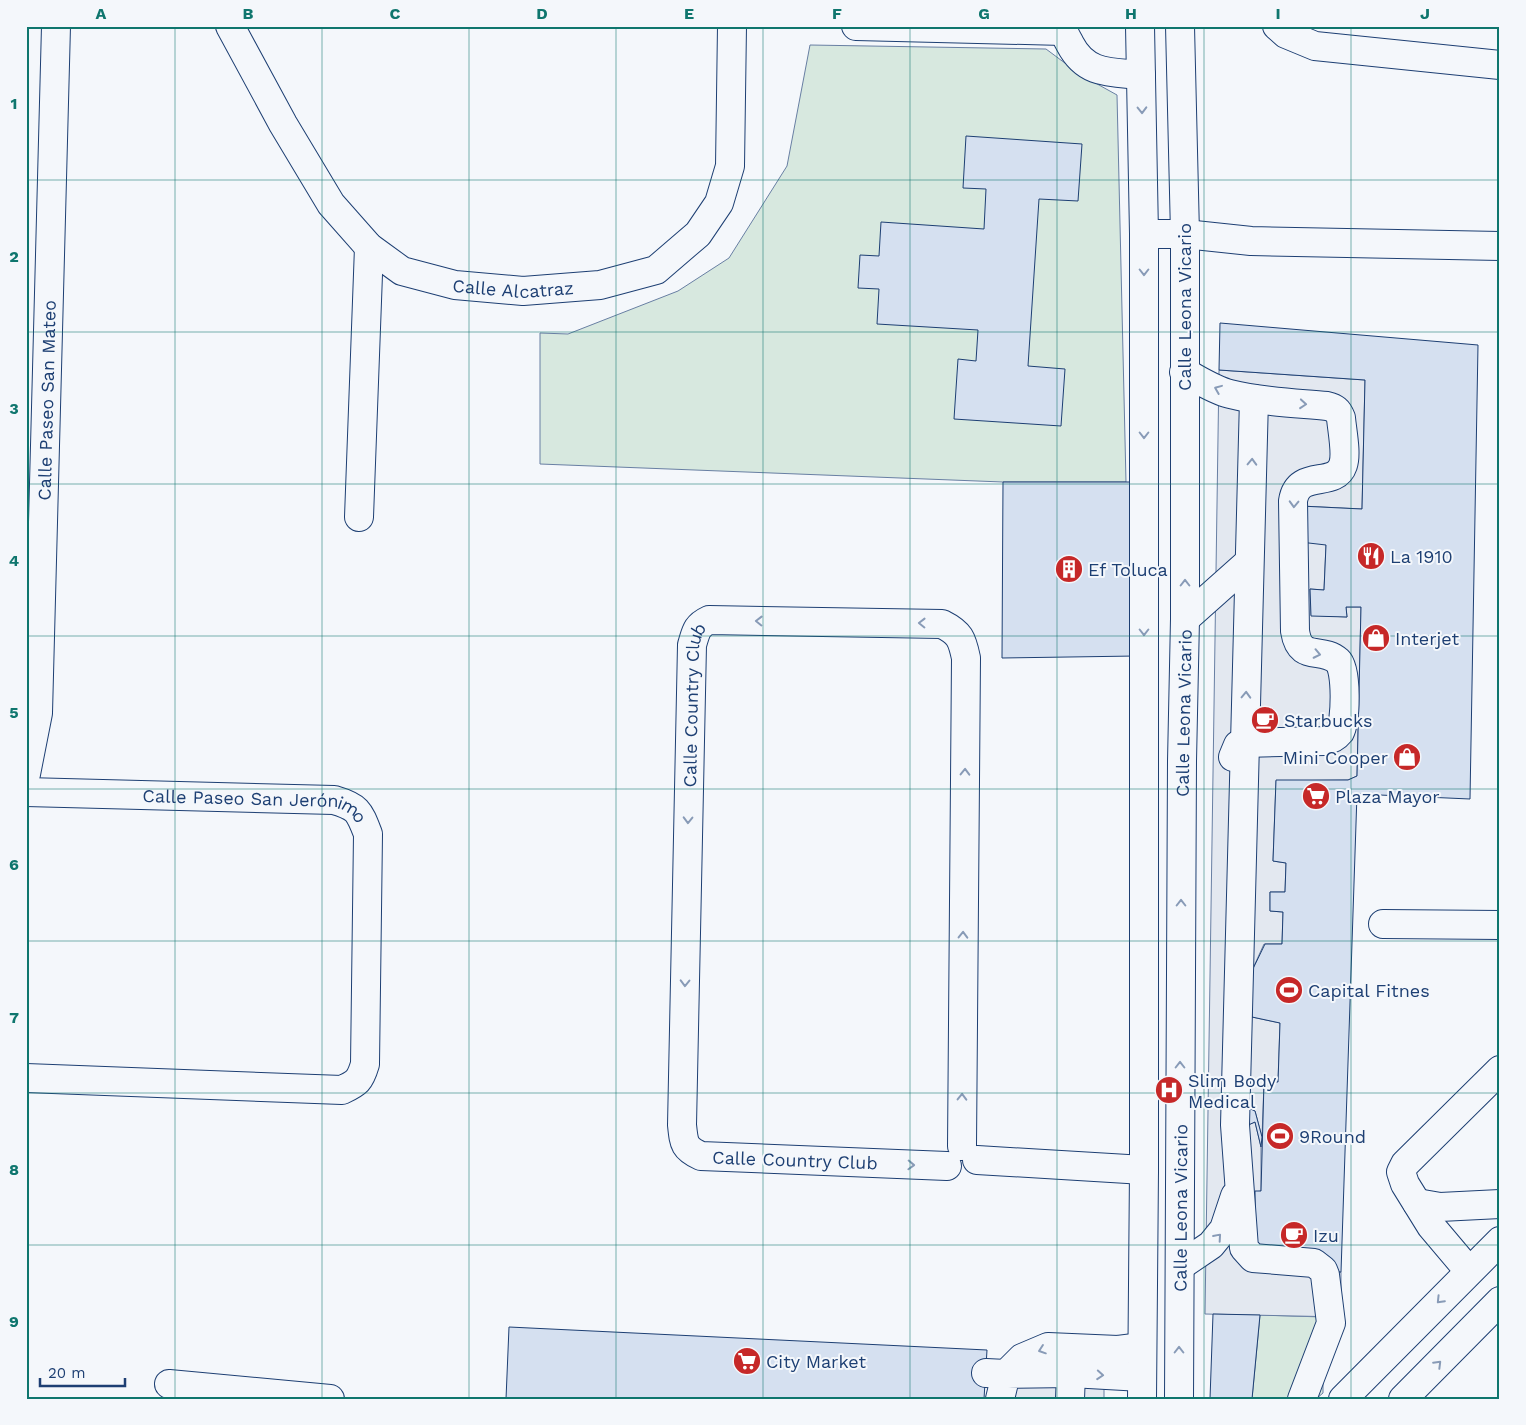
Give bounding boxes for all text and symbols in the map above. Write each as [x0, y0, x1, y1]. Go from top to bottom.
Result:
text: A [96, 4, 107, 23]
text: B [243, 4, 254, 23]
text: C [390, 4, 401, 23]
text: D [536, 4, 548, 23]
text: E [684, 4, 694, 23]
text: F [832, 4, 842, 23]
text: G [978, 4, 990, 23]
text: H [1125, 4, 1137, 23]
text: I [1275, 4, 1281, 23]
text: J [1420, 4, 1430, 23]
text: 1 [11, 94, 17, 113]
one-way arrow [1137, 106, 1147, 114]
street label: Calle Leona Vicario [1174, 223, 1195, 391]
text: 2 [9, 247, 19, 266]
one-way arrow [1139, 269, 1149, 277]
street label: Calle Alcatraz [452, 274, 574, 302]
street label: Calle Paseo San Mateo [33, 300, 59, 501]
one-way arrow [1214, 385, 1223, 396]
one-way arrow [1299, 398, 1307, 409]
text: 3 [9, 399, 19, 418]
one-way arrow [1139, 432, 1149, 439]
one-way arrow [1247, 458, 1258, 466]
one-way arrow [1288, 500, 1299, 508]
restaurant icon: La 1910 [1356, 541, 1386, 571]
place label: La 1910 [1390, 546, 1453, 567]
text: 4 [9, 551, 19, 570]
building icon: Ef Toluca [1054, 554, 1084, 584]
place label: Ef Toluca [1088, 559, 1168, 580]
one-way arrow [1180, 578, 1190, 586]
one-way arrow [755, 616, 762, 626]
street label: Calle Country Club [679, 618, 710, 788]
one-way arrow [917, 618, 925, 628]
shop icon: Interjet [1361, 623, 1391, 653]
place label: Interjet [1395, 628, 1459, 649]
one-way arrow [1139, 629, 1149, 637]
street label: Calle Leona Vicario [1171, 629, 1195, 797]
one-way arrow [1312, 648, 1321, 659]
one-way arrow [1240, 690, 1251, 698]
text: 5 [9, 703, 19, 722]
cafe icon: Starbucks [1250, 705, 1280, 735]
place label: Starbucks [1284, 710, 1373, 731]
shop icon: Mini Cooper [1392, 742, 1422, 772]
place label: Mini Cooper [1283, 747, 1388, 768]
one-way arrow [960, 768, 970, 776]
supermarket icon: Plaza Mayor [1301, 781, 1331, 811]
street label: Calle Paseo San Jerónimo [142, 785, 372, 826]
place label: Plaza Mayor [1335, 786, 1440, 807]
one-way arrow [683, 816, 694, 824]
text: 6 [9, 855, 19, 874]
one-way arrow [1176, 898, 1186, 906]
one-way arrow [958, 930, 968, 938]
sports icon: Capital Fitnes [1274, 975, 1304, 1005]
one-way arrow [680, 979, 690, 987]
place label: Capital Fitnes [1308, 980, 1430, 1001]
text: 7 [9, 1008, 19, 1027]
one-way arrow [1175, 1061, 1185, 1068]
place label: Slim Body Medical [1188, 1070, 1277, 1112]
hospital icon: Slim Body Medical [1154, 1075, 1184, 1105]
one-way arrow [957, 1093, 967, 1100]
sports icon: 9Round [1265, 1121, 1295, 1151]
street label: Calle Leona Vicario [1169, 1124, 1191, 1292]
place label: 9Round [1299, 1126, 1366, 1147]
street label: Calle Country Club [712, 1147, 878, 1173]
one-way arrow [907, 1159, 915, 1170]
text: 8 [9, 1160, 19, 1179]
cafe icon: Izu [1279, 1220, 1309, 1250]
place label: Izu [1313, 1225, 1339, 1246]
one-way arrow [1212, 1233, 1221, 1242]
one-way arrow [1437, 1294, 1446, 1303]
text: 9 [9, 1312, 19, 1331]
one-way arrow [1038, 1344, 1047, 1354]
supermarket icon: City Market [732, 1346, 762, 1376]
one-way arrow [1174, 1346, 1184, 1354]
place label: City Market [766, 1351, 866, 1372]
scale bar [40, 1355, 125, 1387]
one-way arrow [1432, 1361, 1441, 1370]
text: 20 m [48, 1364, 86, 1382]
one-way arrow [1096, 1369, 1104, 1380]

